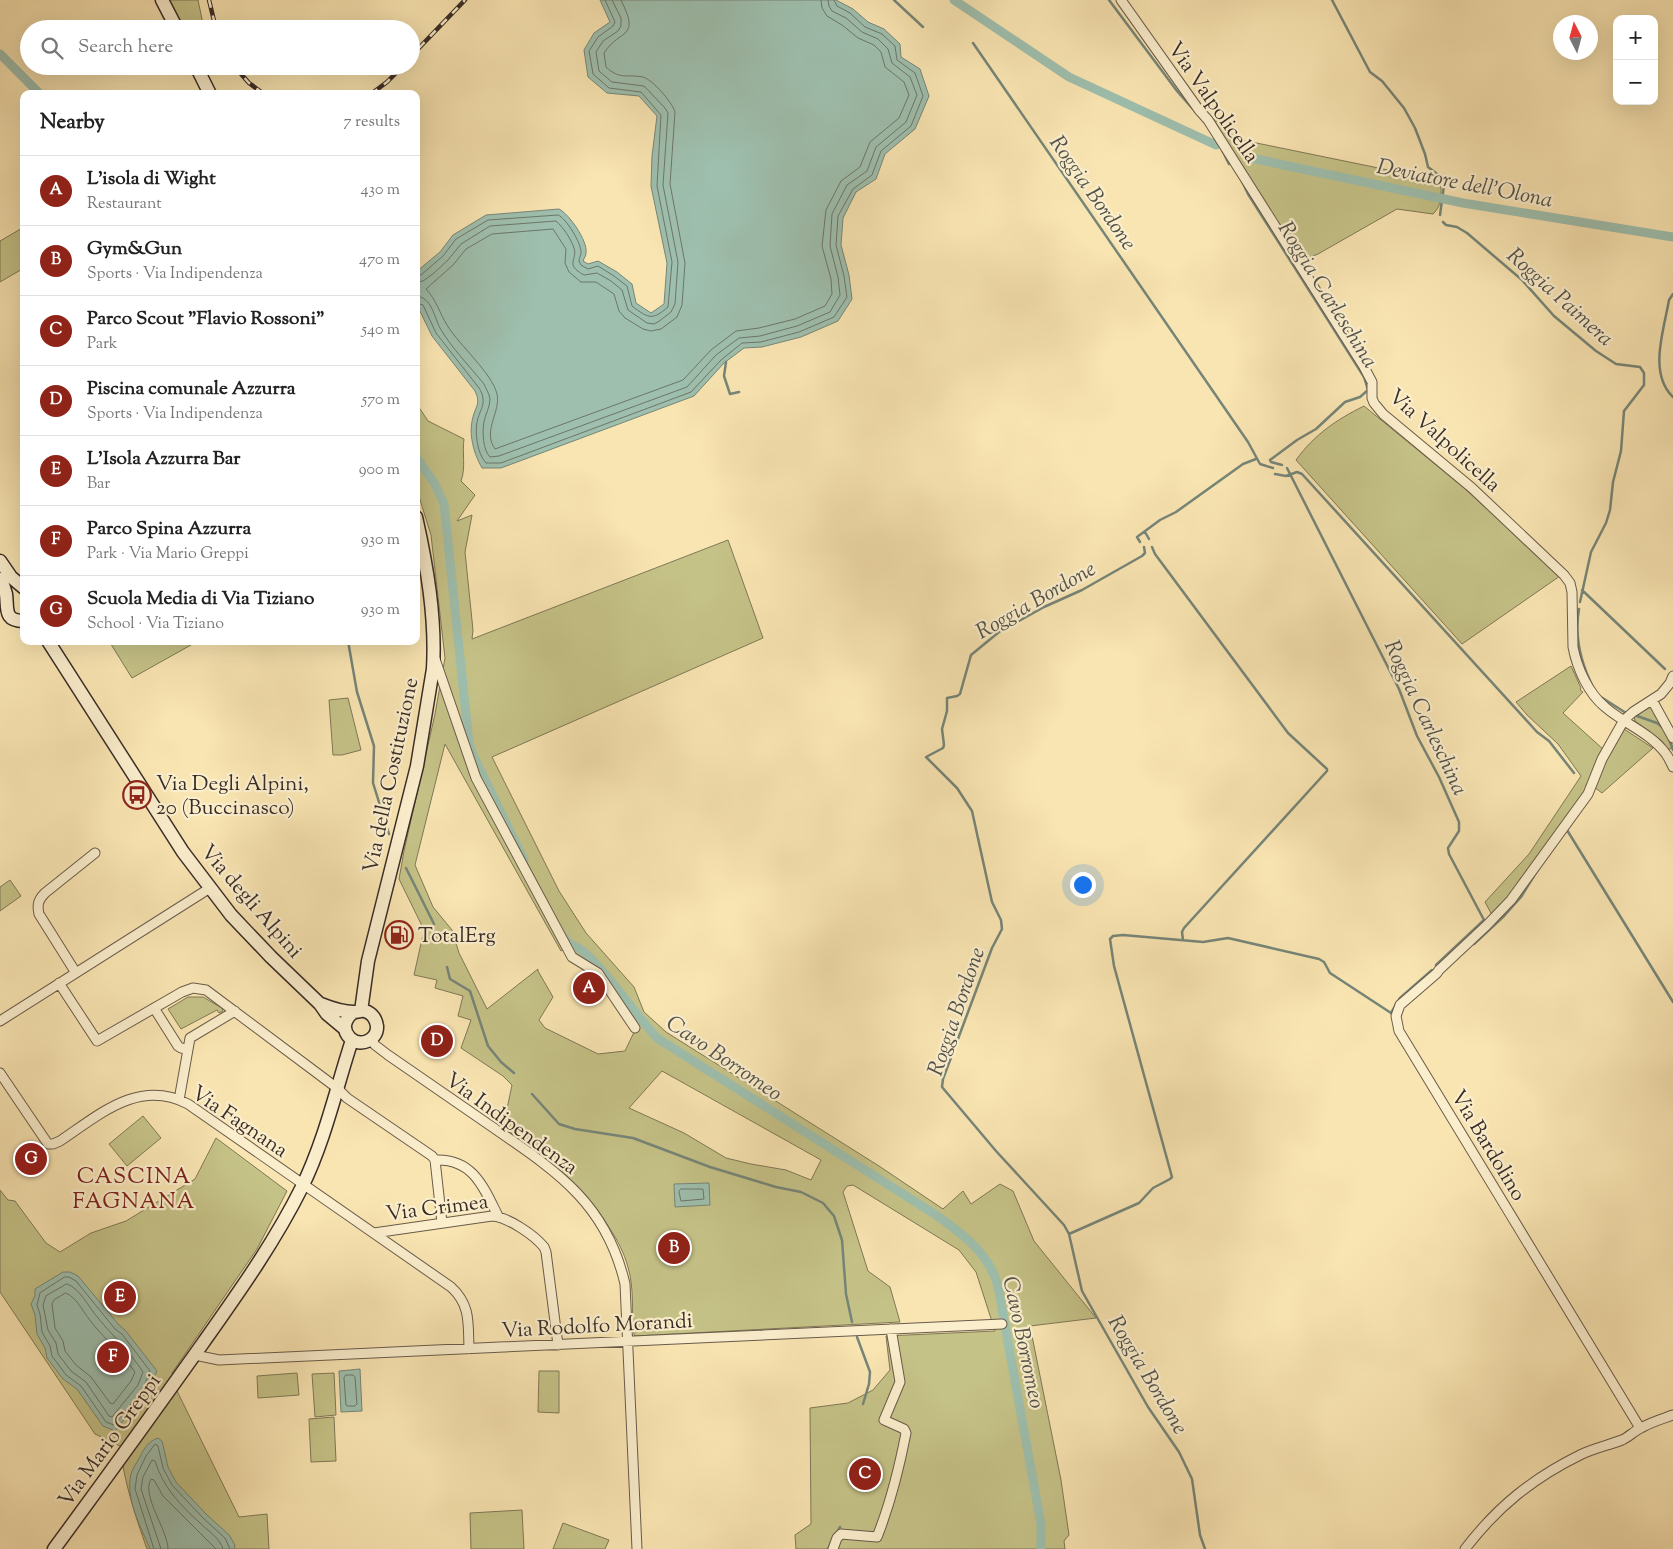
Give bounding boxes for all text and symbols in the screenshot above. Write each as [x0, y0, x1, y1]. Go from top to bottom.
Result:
north arrow [1553, 15, 1598, 60]
map controls [1613, 15, 1658, 105]
button: + [1613, 15, 1658, 60]
search box [20, 20, 420, 75]
icon: search [38, 34, 66, 62]
text: Search here [78, 34, 173, 61]
street label: Via Valpolicella [1159, 36, 1266, 170]
button: − [1613, 60, 1658, 105]
text: Nearby [40, 108, 105, 138]
text: 7 results [344, 111, 400, 134]
water label: Roggia Bordone [1040, 130, 1143, 258]
water label: Deviatore dell'Olona [1374, 152, 1555, 218]
text: L'isola di Wight [87, 166, 216, 193]
text: A [50, 179, 63, 202]
text: 430 m [361, 179, 400, 202]
text: Restaurant [87, 193, 162, 216]
water label: Roggia Carleschina [1268, 216, 1385, 375]
text: Gym&Gun [87, 236, 182, 263]
water label: Roggia Paimera [1498, 241, 1620, 355]
text: B [51, 249, 61, 272]
text: 470 m [359, 249, 400, 272]
text: Sports · Via Indipendenza [87, 263, 263, 286]
text: Parco Scout "Flavio Rossoni" [87, 306, 325, 333]
text: C [50, 319, 62, 342]
text: 540 m [362, 319, 400, 342]
text: Park [87, 333, 118, 356]
text: Piscina comunale Azzurra [87, 376, 296, 403]
street label: Via Valpolicella [1381, 383, 1507, 500]
text: D [50, 389, 62, 412]
text: 570 m [362, 389, 400, 412]
text: Sports · Via Indipendenza [87, 403, 263, 426]
text: L'Isola Azzurra Bar [87, 446, 240, 473]
text: E [51, 459, 61, 482]
text: 900 m [359, 459, 400, 482]
text: Bar [87, 473, 110, 496]
text: Parco Spina Azzurra [87, 516, 251, 543]
text: F [52, 529, 60, 552]
text: 930 m [361, 529, 400, 552]
text: Park · Via Mario Greppi [87, 543, 249, 566]
water label: Roggia Bordone [971, 554, 1103, 649]
text: Scuola Media di Via Tiziano [87, 586, 314, 613]
text: G [49, 599, 63, 622]
text: 930 m [361, 599, 400, 622]
text: School · Via Tiziano [87, 613, 224, 636]
water label: Roggia Carleschina [1374, 635, 1474, 801]
street label: Via della Costituzione [357, 675, 427, 876]
place label: Via Degli Alpini, 20 (Buccinasco) [156, 770, 309, 824]
bus stop icon: Via Degli Alpini, 20 (Buccinasco) [122, 780, 152, 810]
street label: Via degli Alpini [192, 839, 309, 966]
your location [1070, 872, 1096, 898]
fuel station icon: TotalErg [384, 920, 414, 950]
place label: TotalErg [418, 922, 496, 952]
water label: Roggia Bordone [921, 943, 995, 1080]
pin: A [573, 969, 605, 1007]
water label: Cavo Borromeo [659, 1009, 788, 1110]
pin: D [421, 1022, 453, 1060]
street label: Via Indipendenza [438, 1066, 584, 1183]
street label: Via Fagnana [184, 1079, 294, 1166]
street label: Via Bardolino [1442, 1085, 1532, 1207]
pin: G [15, 1140, 47, 1178]
district label: CASCINA FAGNANA [73, 1162, 195, 1219]
street label: Via Crimea [384, 1188, 490, 1230]
pin: B [658, 1229, 690, 1267]
water label: Cavo Borromeo [992, 1274, 1052, 1412]
pin: E [104, 1278, 136, 1316]
street label: Via Rodolfo Morandi [501, 1307, 694, 1347]
water label: Roggia Bordone [1098, 1310, 1195, 1441]
pin: F [97, 1338, 129, 1376]
street label: Via Mario Greppi [52, 1368, 169, 1514]
pin: C [849, 1455, 881, 1493]

